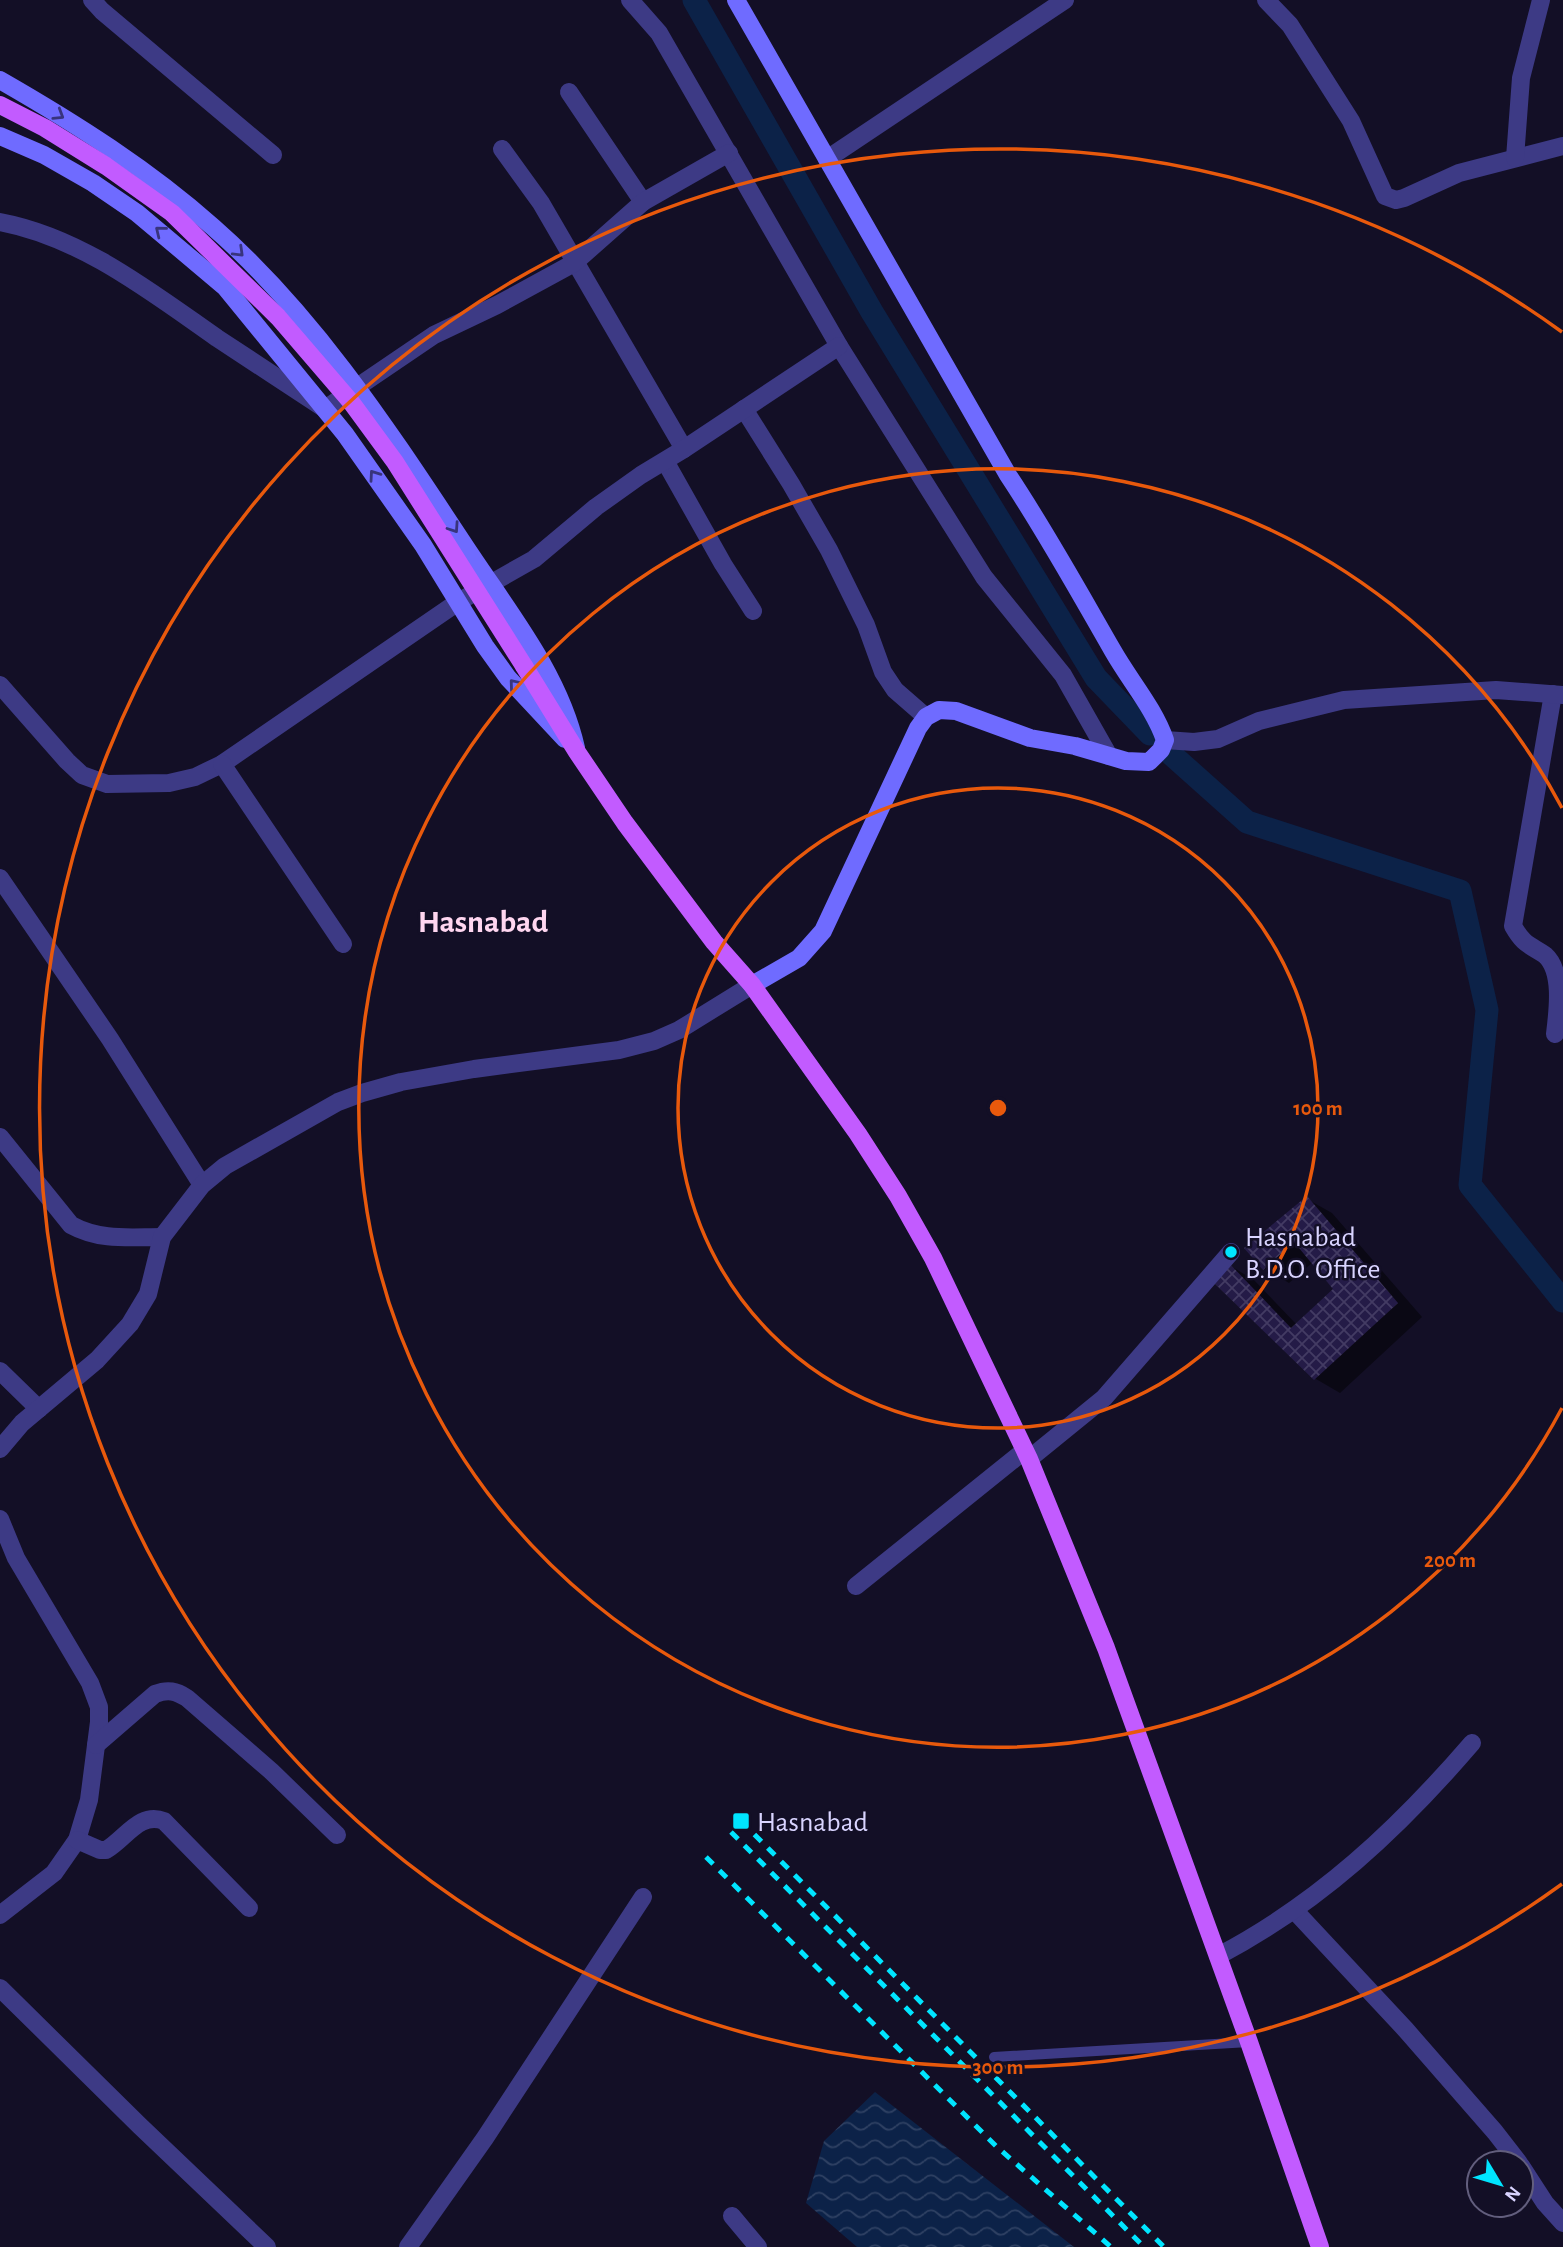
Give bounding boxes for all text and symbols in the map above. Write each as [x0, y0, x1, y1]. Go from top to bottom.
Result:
one-way arrow [51, 107, 64, 120]
one-way arrow [155, 227, 168, 240]
one-way arrow [231, 244, 244, 257]
one-way arrow [370, 470, 382, 483]
one-way arrow [445, 520, 458, 533]
one-way arrow [509, 680, 522, 692]
district label: Hasnabad [418, 906, 549, 938]
centre of rings [986, 1096, 1010, 1120]
text: 100 m [1293, 1098, 1343, 1119]
place label: Hasnabad B.D.O. Office [1245, 1224, 1380, 1284]
marker: Hasnabad B.D.O. Office [1223, 1244, 1239, 1260]
text: 200 m [1424, 1550, 1476, 1571]
place label: Hasnabad [757, 1809, 868, 1837]
marker: Hasnabad [731, 1811, 751, 1831]
text: 300 m [972, 2057, 1024, 2078]
north arrow [1465, 2149, 1535, 2219]
text: N [1501, 2182, 1524, 2205]

